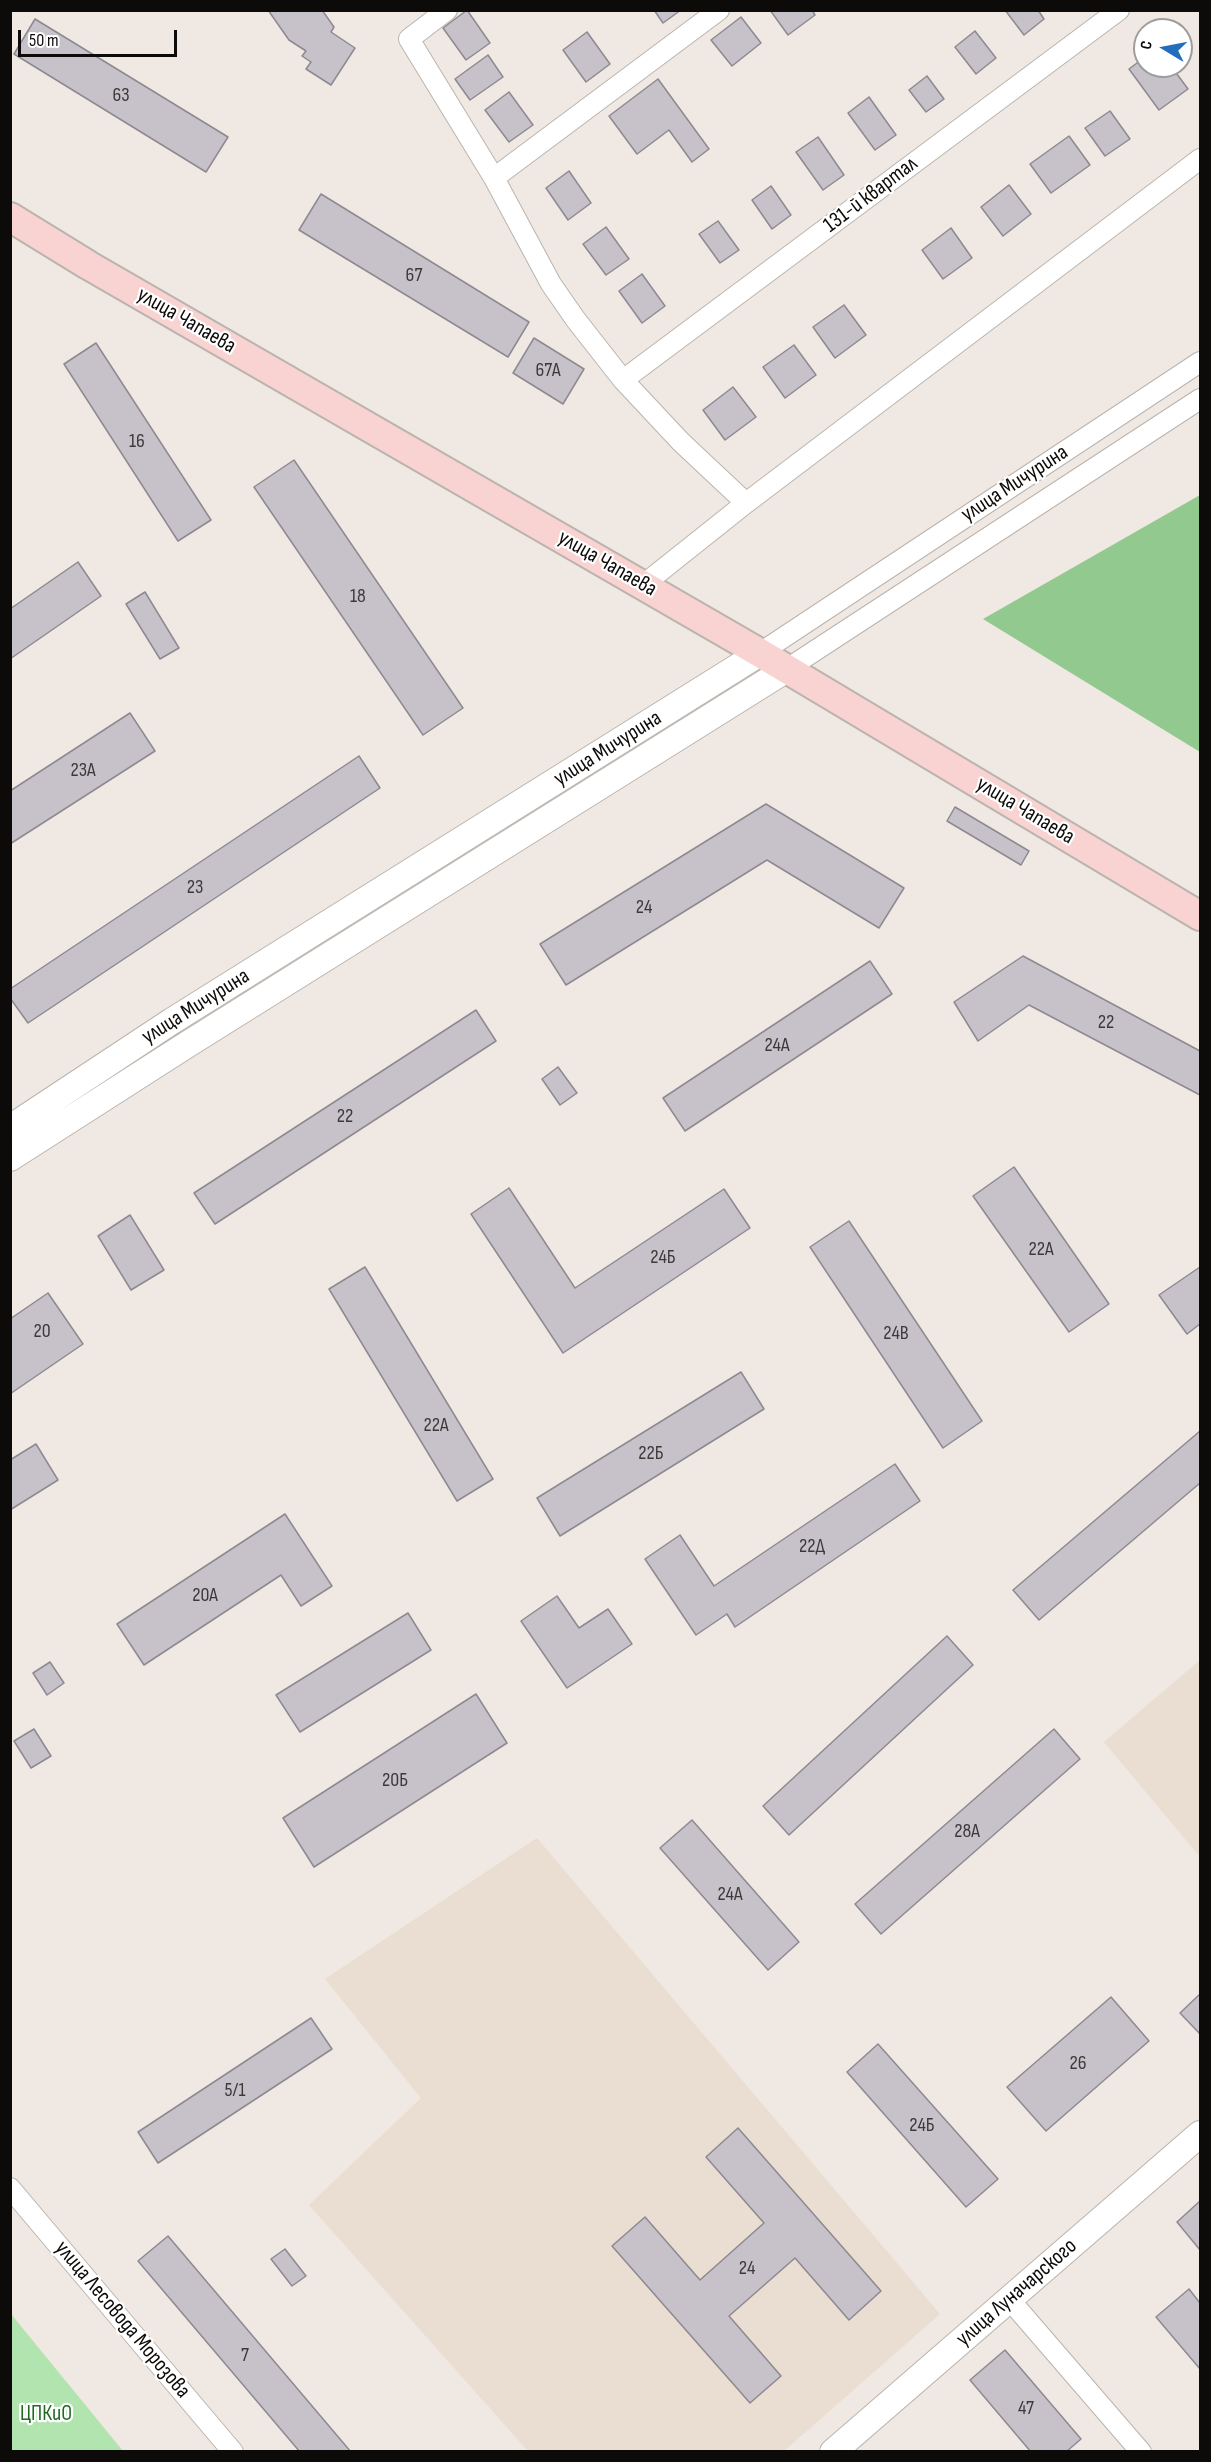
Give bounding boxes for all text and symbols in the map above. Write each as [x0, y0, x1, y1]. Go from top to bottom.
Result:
scale bar [21, 18, 180, 56]
north arrow [1133, 18, 1193, 78]
text: 50 m [29, 30, 59, 51]
text: С [1137, 39, 1157, 51]
house number: 63 [112, 84, 130, 108]
street label: 131-й квартал [819, 151, 923, 239]
house number: 67 [406, 264, 422, 288]
street label: улица Чапаева [132, 282, 240, 360]
house number: 67А [536, 359, 560, 383]
house number: 16 [129, 430, 145, 454]
street label: улица Мичурина [957, 440, 1073, 528]
street label: улица Чапаева [553, 525, 661, 603]
house number: 18 [350, 585, 366, 609]
street label: улица Мичурина [549, 705, 667, 793]
house number: 23А [70, 759, 96, 783]
street label: улица Чапаева [971, 771, 1079, 851]
house number: 23 [187, 876, 203, 900]
house number: 24 [636, 896, 652, 920]
street label: улица Мичурина [137, 963, 255, 1051]
house number: 22 [1098, 1011, 1114, 1035]
house number: 24А [764, 1034, 790, 1058]
house number: 22 [337, 1105, 353, 1129]
house number: 22А [1028, 1238, 1054, 1262]
house number: 24Б [650, 1246, 676, 1270]
house number: 20 [33, 1320, 51, 1344]
house number: 24В [883, 1322, 909, 1346]
house number: 22А [423, 1414, 449, 1438]
house number: 22Б [638, 1442, 664, 1466]
house number: 22Д [799, 1535, 825, 1559]
house number: 20А [192, 1584, 218, 1608]
house number: 20Б [382, 1769, 408, 1793]
house number: 28А [954, 1820, 980, 1844]
house number: 24А [717, 1883, 743, 1907]
house number: 26 [1070, 2052, 1086, 2076]
house number: 5/1 [225, 2079, 245, 2103]
house number: 24Б [909, 2114, 935, 2138]
street label: улица Луначарского [951, 2233, 1083, 2353]
street label: улица Лесовода Морозова [49, 2236, 195, 2404]
house number: 24 [739, 2257, 755, 2281]
house number: 7 [241, 2344, 249, 2368]
house number: 47 [1018, 2397, 1034, 2421]
park label: ЦПКиО [20, 2401, 72, 2427]

